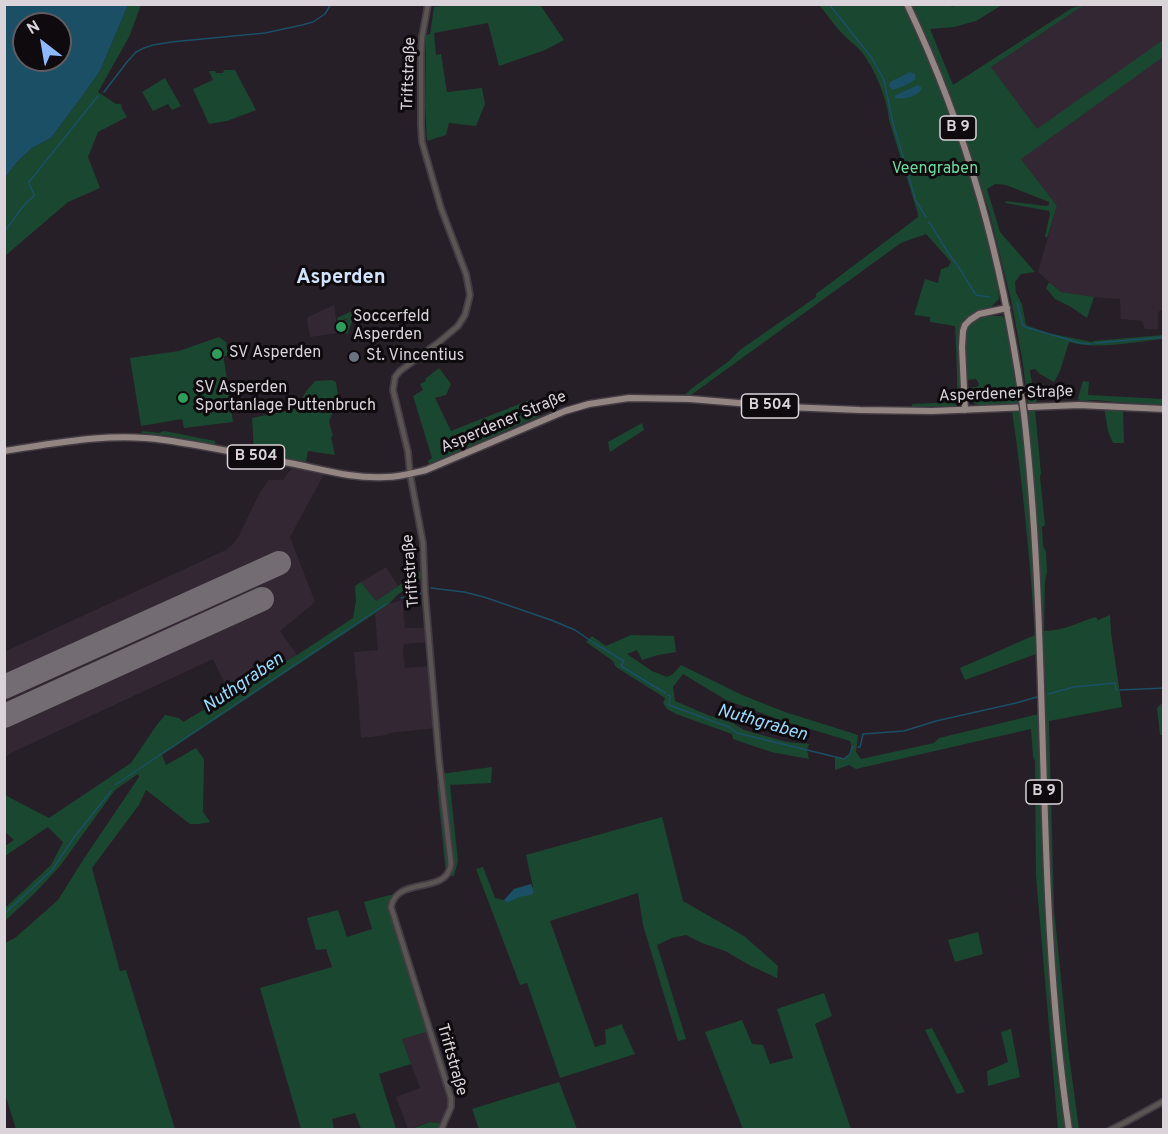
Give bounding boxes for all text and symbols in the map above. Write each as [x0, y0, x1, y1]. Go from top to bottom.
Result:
north arrow [12, 12, 72, 72]
text: N [24, 17, 44, 40]
street label: Triftstraße [399, 37, 421, 111]
road number: B 9 [940, 116, 976, 140]
park label: Veengraben [892, 160, 978, 180]
district label: Asperden [296, 267, 386, 291]
place label: Soccerfeld Asperden [353, 308, 430, 346]
marker: Soccerfeld Asperden [334, 320, 348, 334]
place label: SV Asperden [229, 344, 321, 364]
marker: SV Asperden [210, 347, 224, 361]
place label: St. Vincentius [366, 347, 464, 367]
marker: St. Vincentius [347, 350, 361, 364]
place label: SV Asperden Sportanlage Puttenbruch [195, 379, 376, 417]
street label: Asperdener Straße [938, 383, 1074, 407]
street label: Asperdener Straße [438, 388, 570, 458]
marker: SV Asperden Sportanlage Puttenbruch [176, 391, 190, 405]
road number: B 504 [742, 394, 798, 418]
road number: B 504 [228, 445, 284, 469]
street label: Triftstraße [399, 533, 425, 609]
water label: Nuthgraben [200, 649, 288, 719]
water label: Nuthgraben [715, 701, 809, 747]
road number: B 9 [1026, 780, 1062, 804]
street label: Triftstraße [432, 1022, 470, 1098]

